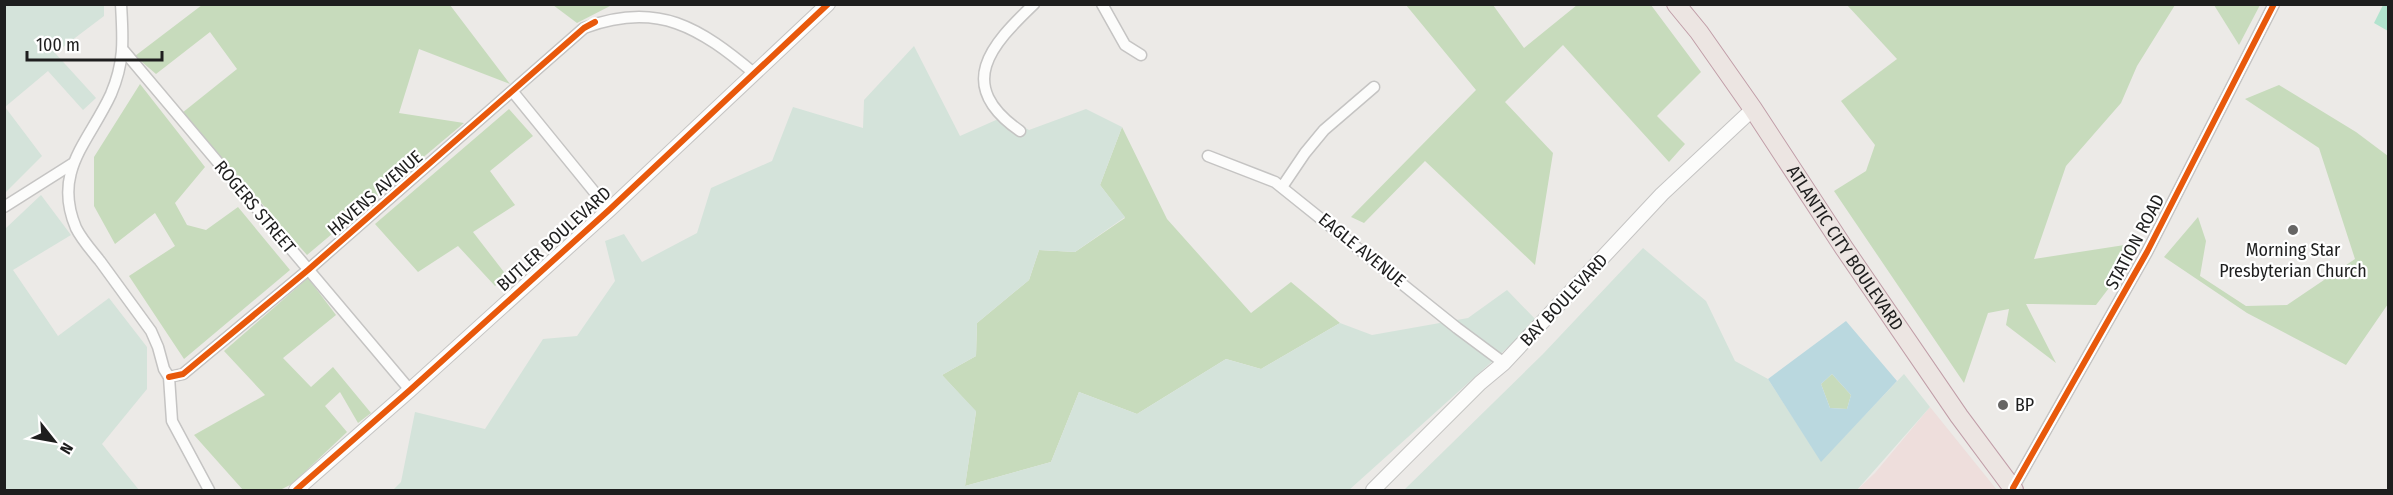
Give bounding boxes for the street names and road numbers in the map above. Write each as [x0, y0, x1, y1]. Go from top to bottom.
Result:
street label: HAVENS AVENUE [323, 146, 427, 240]
street label: ROGERS STREET [210, 156, 301, 258]
street label: ATLANTIC CITY BOULEVARD [1782, 161, 1908, 335]
street label: BUTLER BOULEVARD [492, 182, 616, 296]
street label: STATION ROAD [2101, 191, 2169, 293]
street label: EAGLE AVENUE [1314, 208, 1410, 292]
street label: BAY BOULEVARD [1516, 249, 1612, 351]

